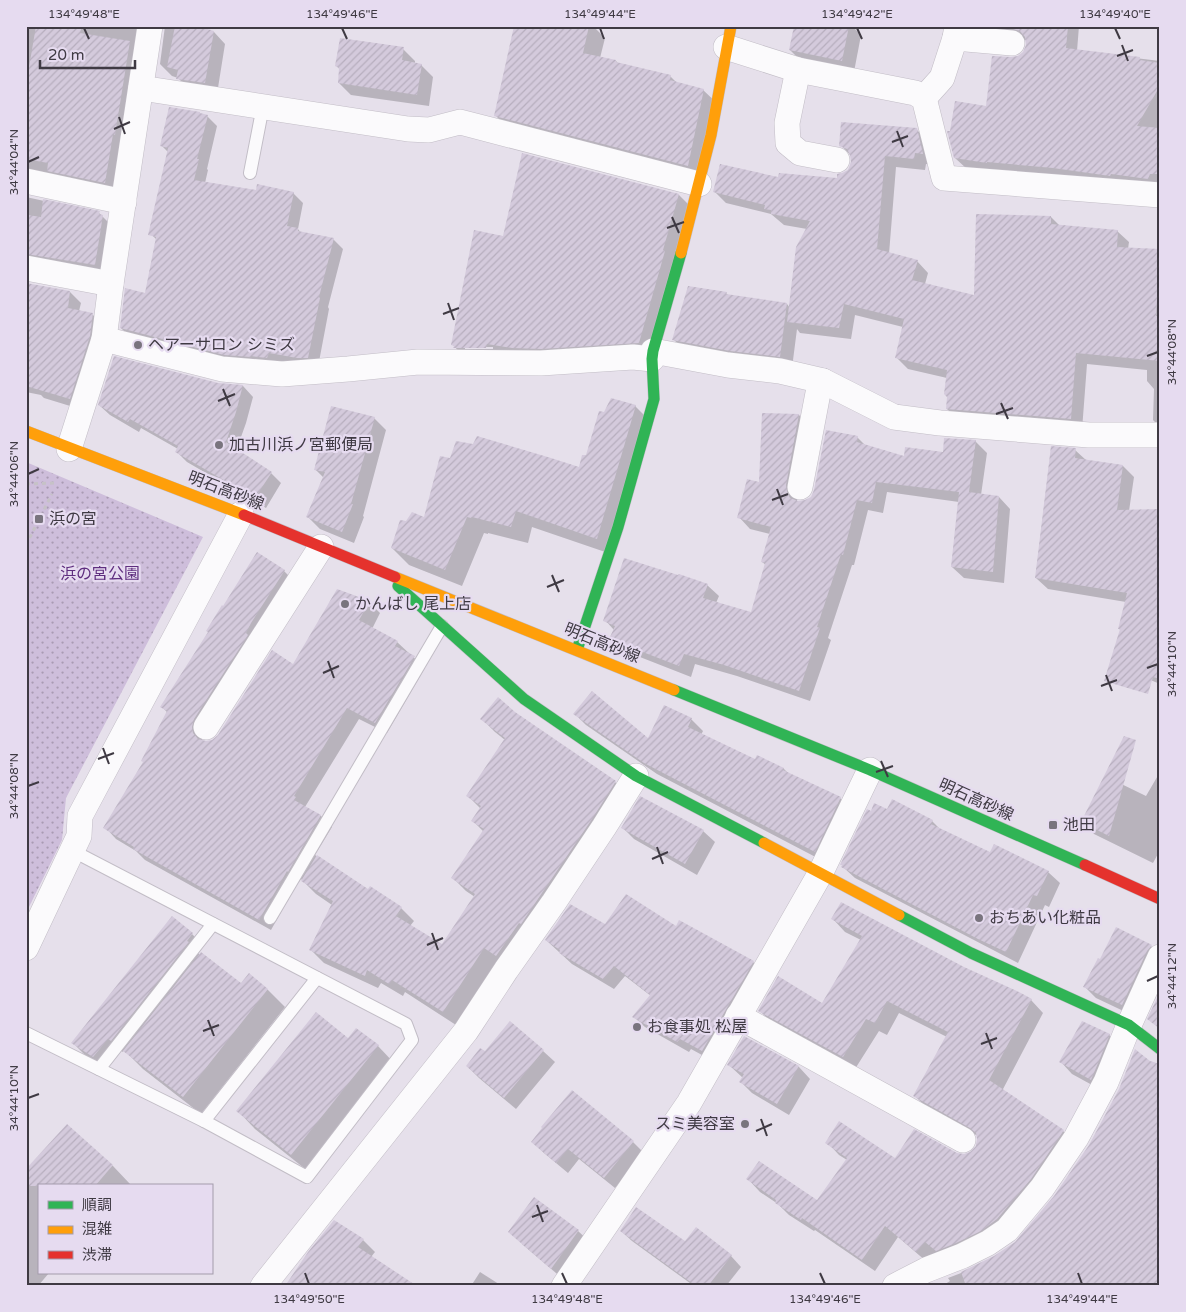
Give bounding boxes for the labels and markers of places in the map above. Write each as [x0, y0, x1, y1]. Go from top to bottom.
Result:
place label: ヘアーサロン シミズ [148, 335, 295, 355]
marker: ヘアーサロン シミズ [132, 339, 144, 351]
place label: 加古川浜ノ宮郵便局 [229, 435, 373, 455]
marker: 加古川浜ノ宮郵便局 [213, 439, 225, 451]
place label: 浜の宮 [49, 509, 97, 529]
marker: 浜の宮 [33, 513, 45, 525]
place label: かんばし 尾上店 [355, 594, 471, 614]
marker: かんばし 尾上店 [339, 598, 351, 610]
place label: 池田 [1063, 815, 1095, 835]
marker: 池田 [1047, 819, 1059, 831]
place label: おちあい化粧品 [989, 908, 1101, 928]
marker: おちあい化粧品 [973, 912, 985, 924]
place label: お食事処 松屋 [647, 1017, 747, 1037]
marker: お食事処 松屋 [631, 1021, 643, 1033]
place label: スミ美容室 [655, 1114, 735, 1134]
marker: スミ美容室 [739, 1118, 751, 1130]

